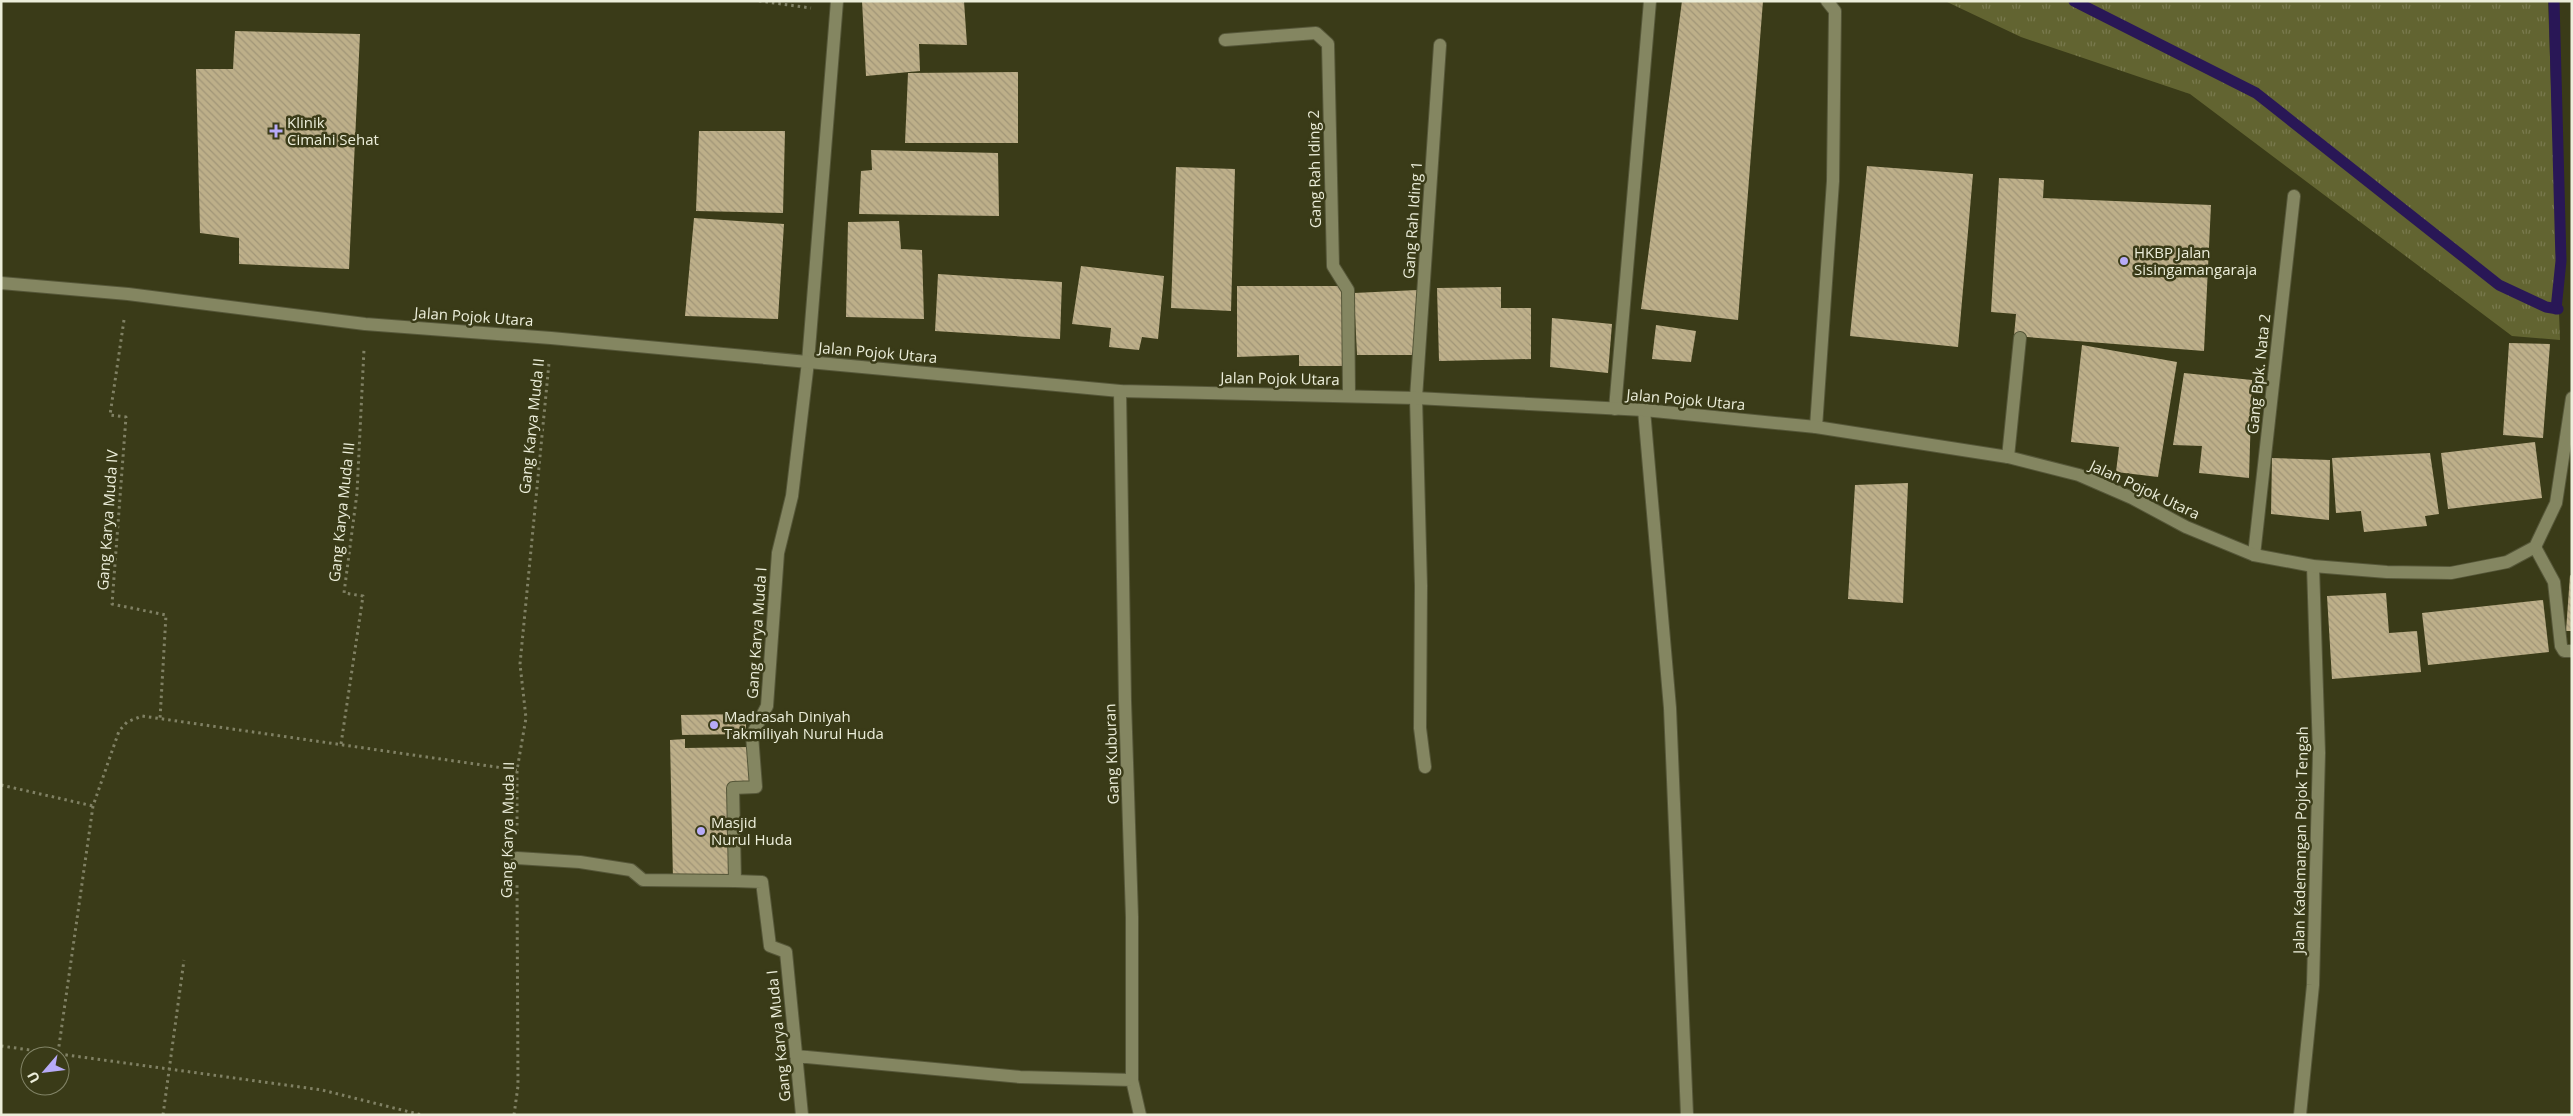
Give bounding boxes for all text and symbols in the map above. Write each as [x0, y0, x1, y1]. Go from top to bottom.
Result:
street label: Gang Rah Iding 2 [1303, 110, 1325, 228]
place label: Klinik Cimahi Sehat [287, 112, 379, 149]
marker: Klinik Cimahi Sehat [269, 124, 283, 138]
street label: Gang Rah Iding 1 [1398, 160, 1426, 280]
place label: HKBP Jalan Sisingamangaraja [2134, 242, 2257, 279]
marker: HKBP Jalan Sisingamangaraja [2118, 255, 2130, 267]
street label: Jalan Pojok Utara [412, 302, 534, 330]
street label: Gang Bpk. Nata 2 [2242, 313, 2274, 435]
street label: Jalan Pojok Utara [816, 337, 938, 367]
street label: Gang Karya Muda II [514, 357, 548, 495]
street label: Jalan Pojok Utara [1218, 367, 1340, 389]
street label: Jalan Pojok Utara [1624, 384, 1746, 414]
street label: Gang Karya Muda III [324, 441, 358, 583]
street label: Gang Karya Muda IV [92, 449, 122, 591]
street label: Jalan Pojok Utara [2085, 454, 2203, 523]
street label: Gang Karya Muda I [741, 566, 771, 700]
street label: Gang Kuburan [1099, 703, 1123, 805]
place label: Madrasah Diniyah Takmiliyah Nurul Huda [724, 706, 884, 743]
marker: Madrasah Diniyah Takmiliyah Nurul Huda [708, 719, 720, 731]
street label: Jalan Kademangan Pojok Tengah [2288, 726, 2312, 956]
street label: Gang Karya Muda II [496, 762, 518, 898]
place label: Masjid Nurul Huda [711, 812, 792, 849]
marker: Masjid Nurul Huda [695, 825, 707, 837]
street label: Gang Karya Muda I [761, 969, 795, 1103]
north arrow [20, 1046, 70, 1096]
text: U [22, 1068, 44, 1086]

